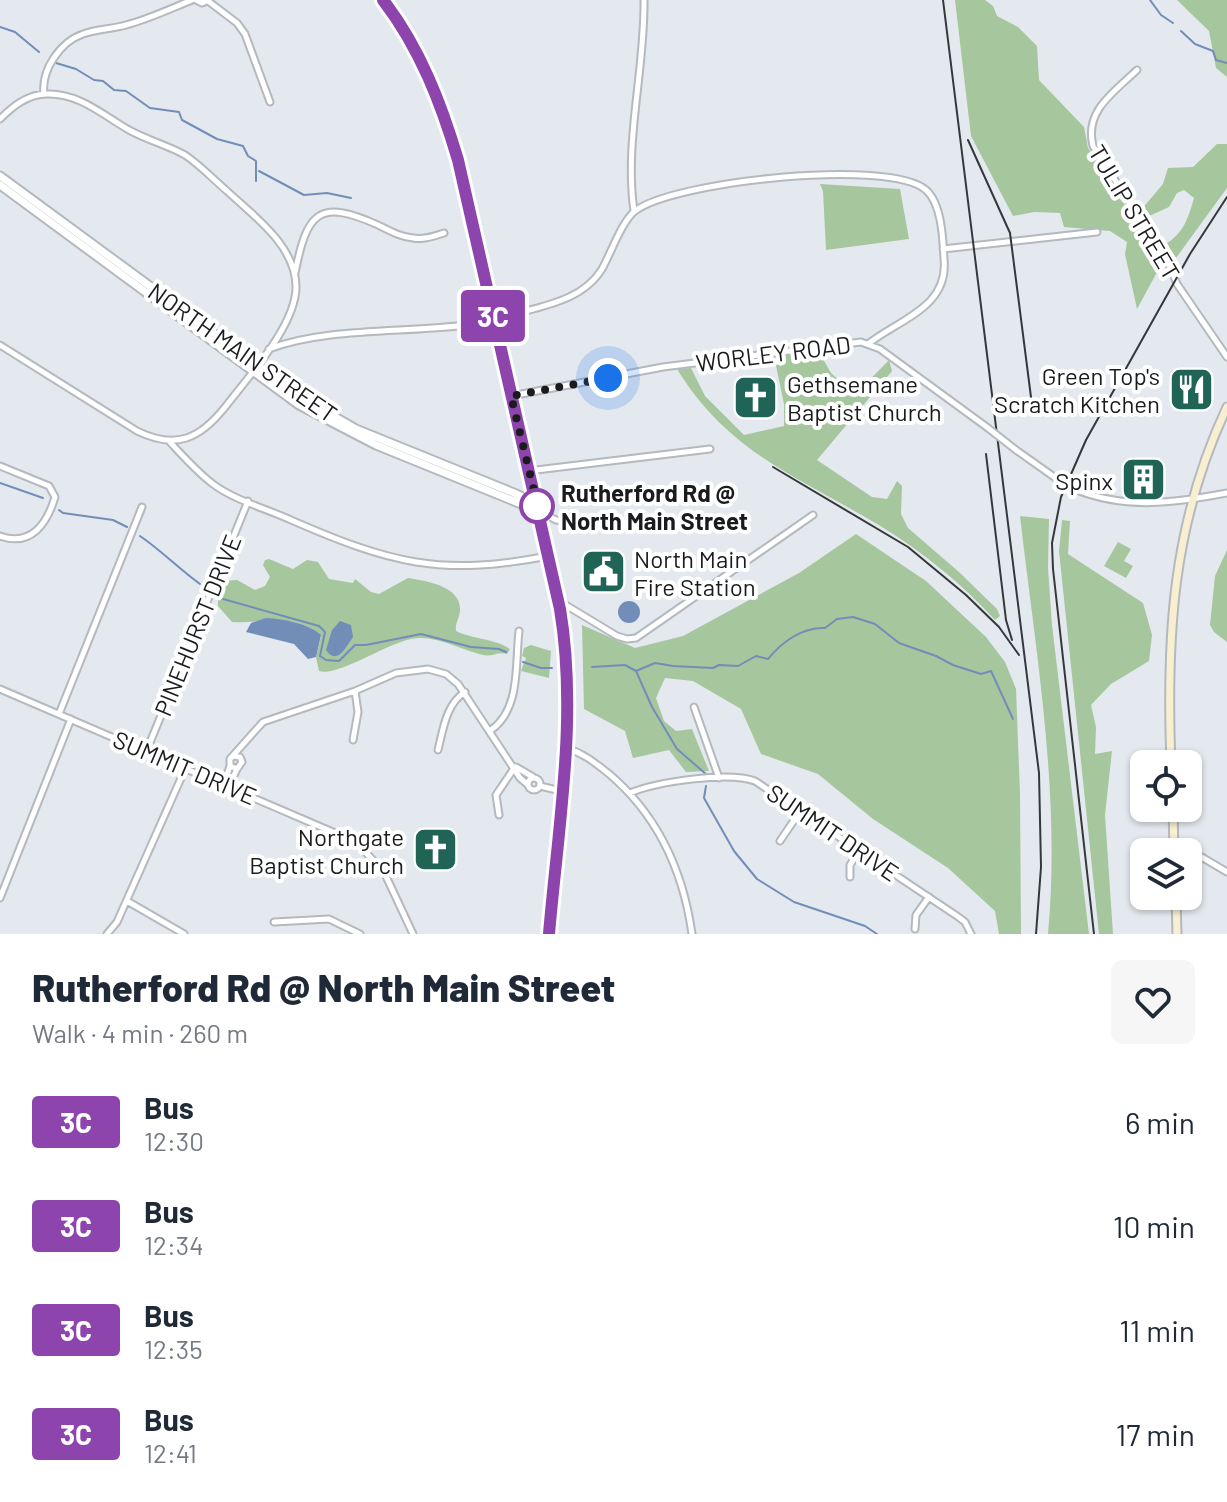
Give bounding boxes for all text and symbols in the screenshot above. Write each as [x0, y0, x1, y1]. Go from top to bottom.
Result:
street label: TULIP STREET [1083, 139, 1187, 285]
street label: NORTH MAIN STREET [143, 276, 343, 428]
line badge: 3C [457, 290, 529, 342]
text: 3C [477, 299, 509, 333]
street label: WORLEY ROAD [694, 329, 852, 377]
your location [588, 358, 628, 398]
place label: Green Top's Scratch Kitchen [994, 361, 1160, 418]
restaurant icon: Green Top's Scratch Kitchen [1167, 365, 1215, 413]
place label: Gethsemane Baptist Church [787, 369, 942, 426]
church icon: Gethsemane Baptist Church [732, 373, 780, 421]
building icon: Spinx [1120, 456, 1168, 504]
place label: Spinx [1055, 466, 1113, 495]
place label: Rutherford Rd @ North Main Street [561, 478, 748, 535]
marker: Rutherford Rd @ North Main Street [520, 489, 554, 523]
street label: PINEHURST DRIVE [147, 530, 247, 720]
place label: North Main Fire Station [634, 544, 756, 601]
public building icon: North Main Fire Station [579, 548, 627, 596]
street label: SUMMIT DRIVE [109, 724, 261, 810]
map controls [1130, 750, 1202, 910]
button: locate [1130, 750, 1202, 822]
street label: SUMMIT DRIVE [762, 777, 904, 887]
place label: Northgate Baptist Church [249, 822, 404, 879]
church icon: Northgate Baptist Church [411, 826, 459, 874]
button: layers [1130, 838, 1202, 910]
button: heart [1111, 960, 1195, 1044]
text: Rutherford Rd @ North Main Street [32, 964, 615, 1010]
text: Walk · 4 min · 260 m [32, 1017, 248, 1048]
text: Bus [144, 1089, 194, 1125]
text: 6 min [1125, 1104, 1195, 1140]
text: 3C [60, 1105, 92, 1139]
text: 12:30 [144, 1125, 204, 1156]
text: Bus [144, 1193, 194, 1229]
text: 10 min [1113, 1208, 1195, 1244]
text: 3C [60, 1209, 92, 1243]
text: 12:34 [144, 1229, 204, 1260]
text: Bus [144, 1297, 194, 1333]
text: 11 min [1119, 1312, 1195, 1348]
text: 3C [60, 1313, 92, 1347]
text: 12:35 [144, 1333, 203, 1364]
text: Bus [144, 1401, 194, 1437]
text: 17 min [1116, 1416, 1195, 1452]
text: 3C [60, 1417, 92, 1451]
text: 12:41 [144, 1437, 197, 1468]

